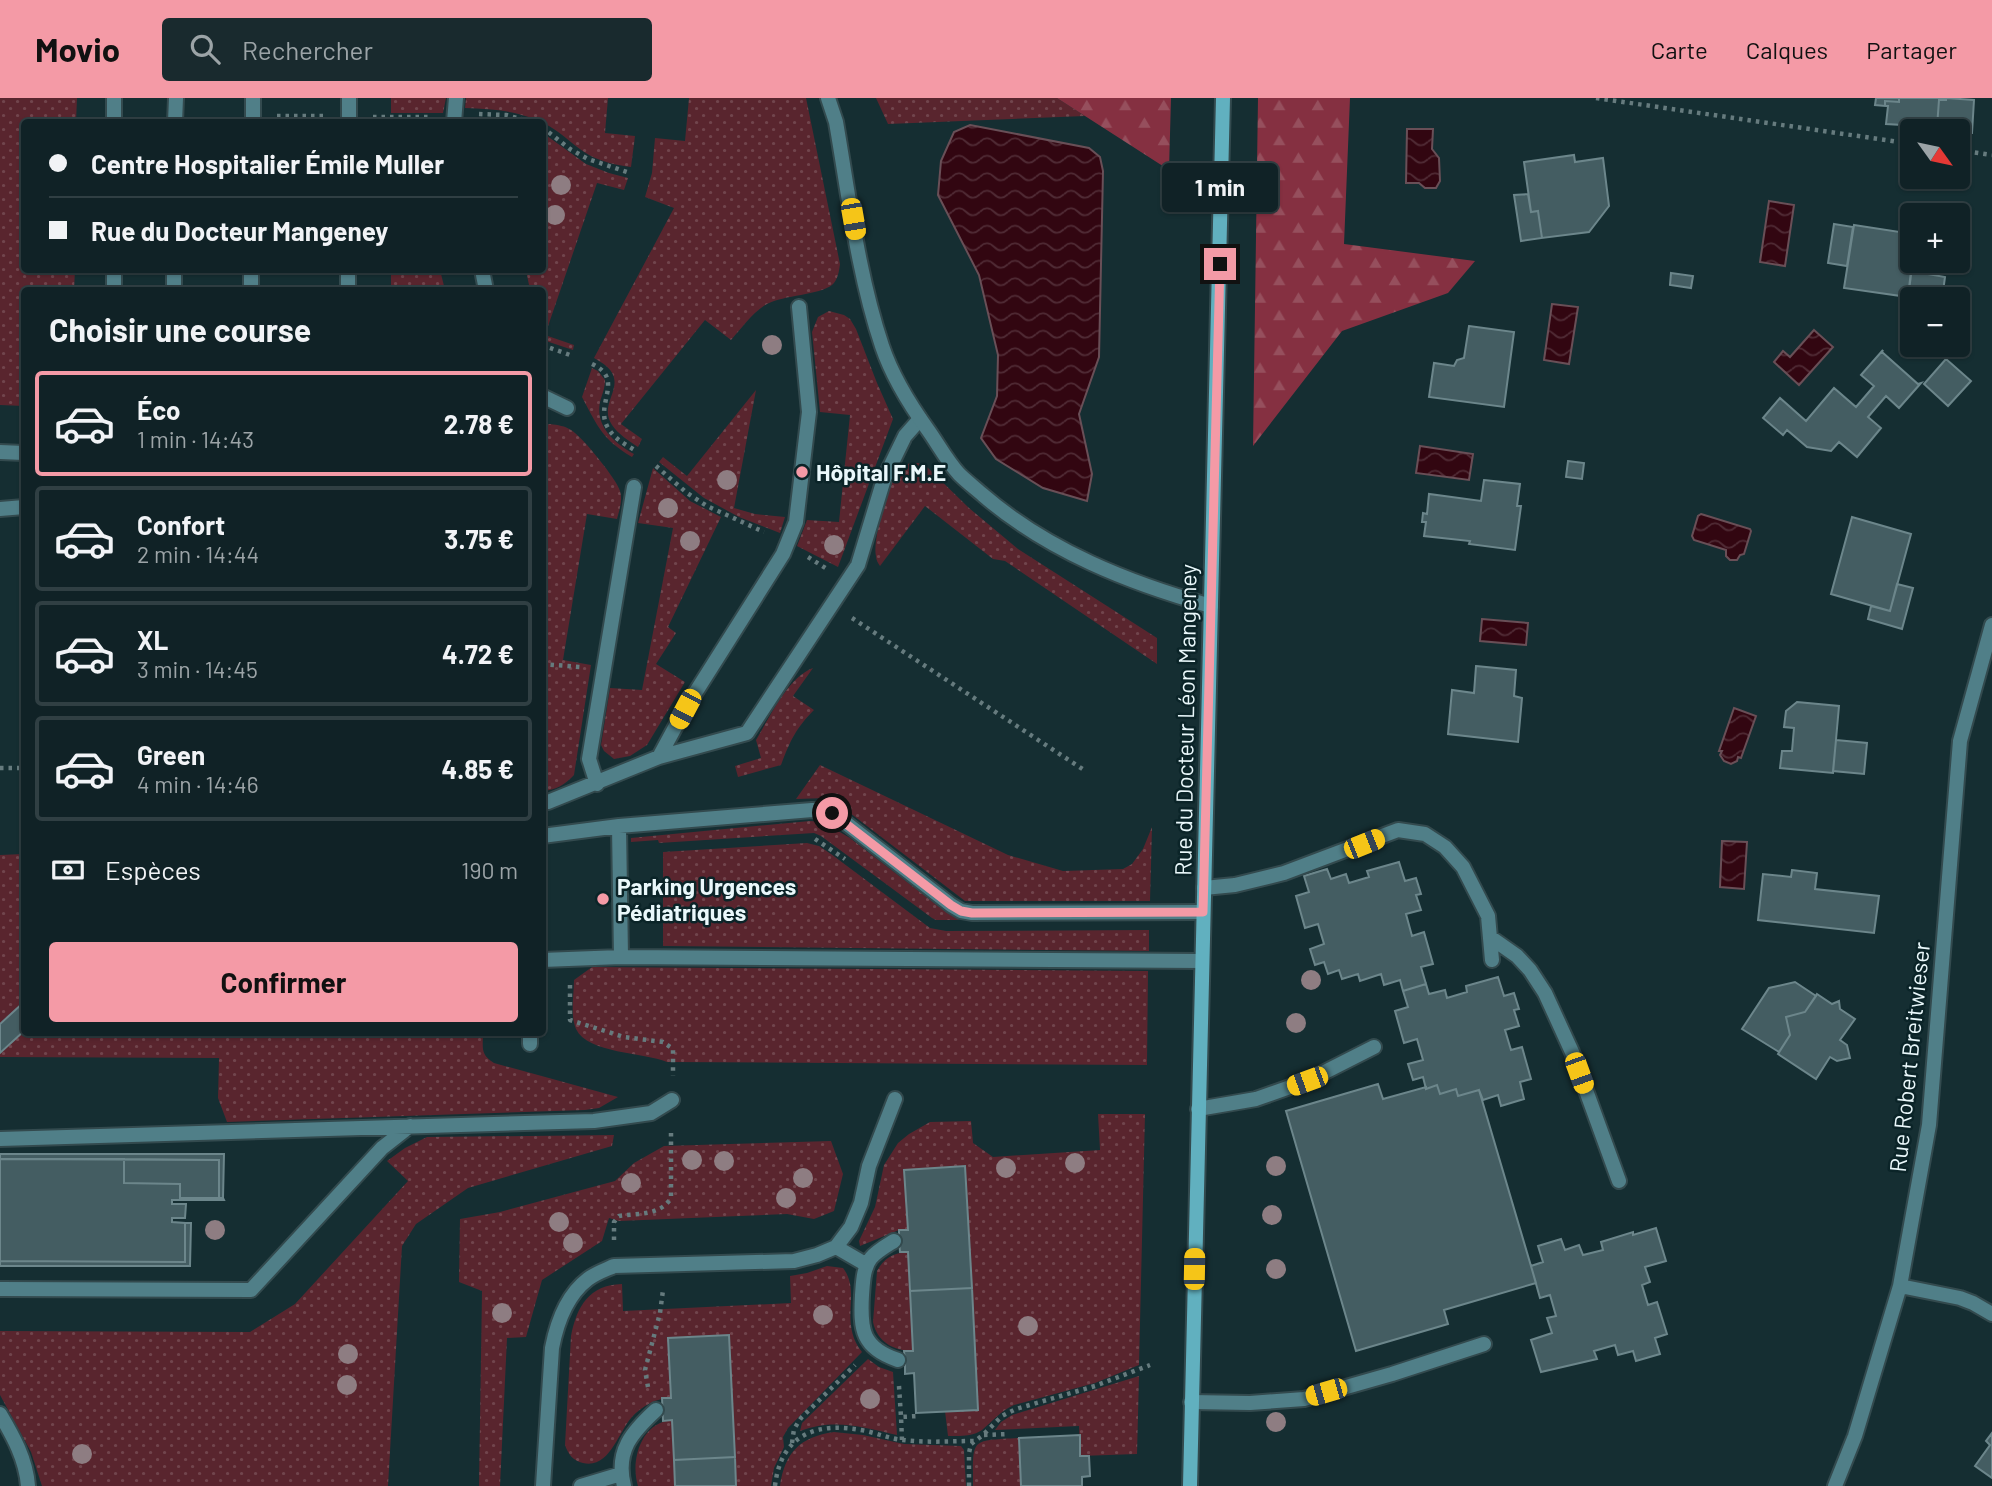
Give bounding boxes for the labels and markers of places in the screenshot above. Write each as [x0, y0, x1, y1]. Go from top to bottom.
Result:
place label: Hôpital F.M.E [816, 458, 946, 486]
marker: Hôpital F.M.E [794, 464, 810, 480]
place label: Parking Urgences Pédiatriques [617, 872, 796, 926]
marker: Parking Urgences Pédiatriques [595, 891, 611, 907]

